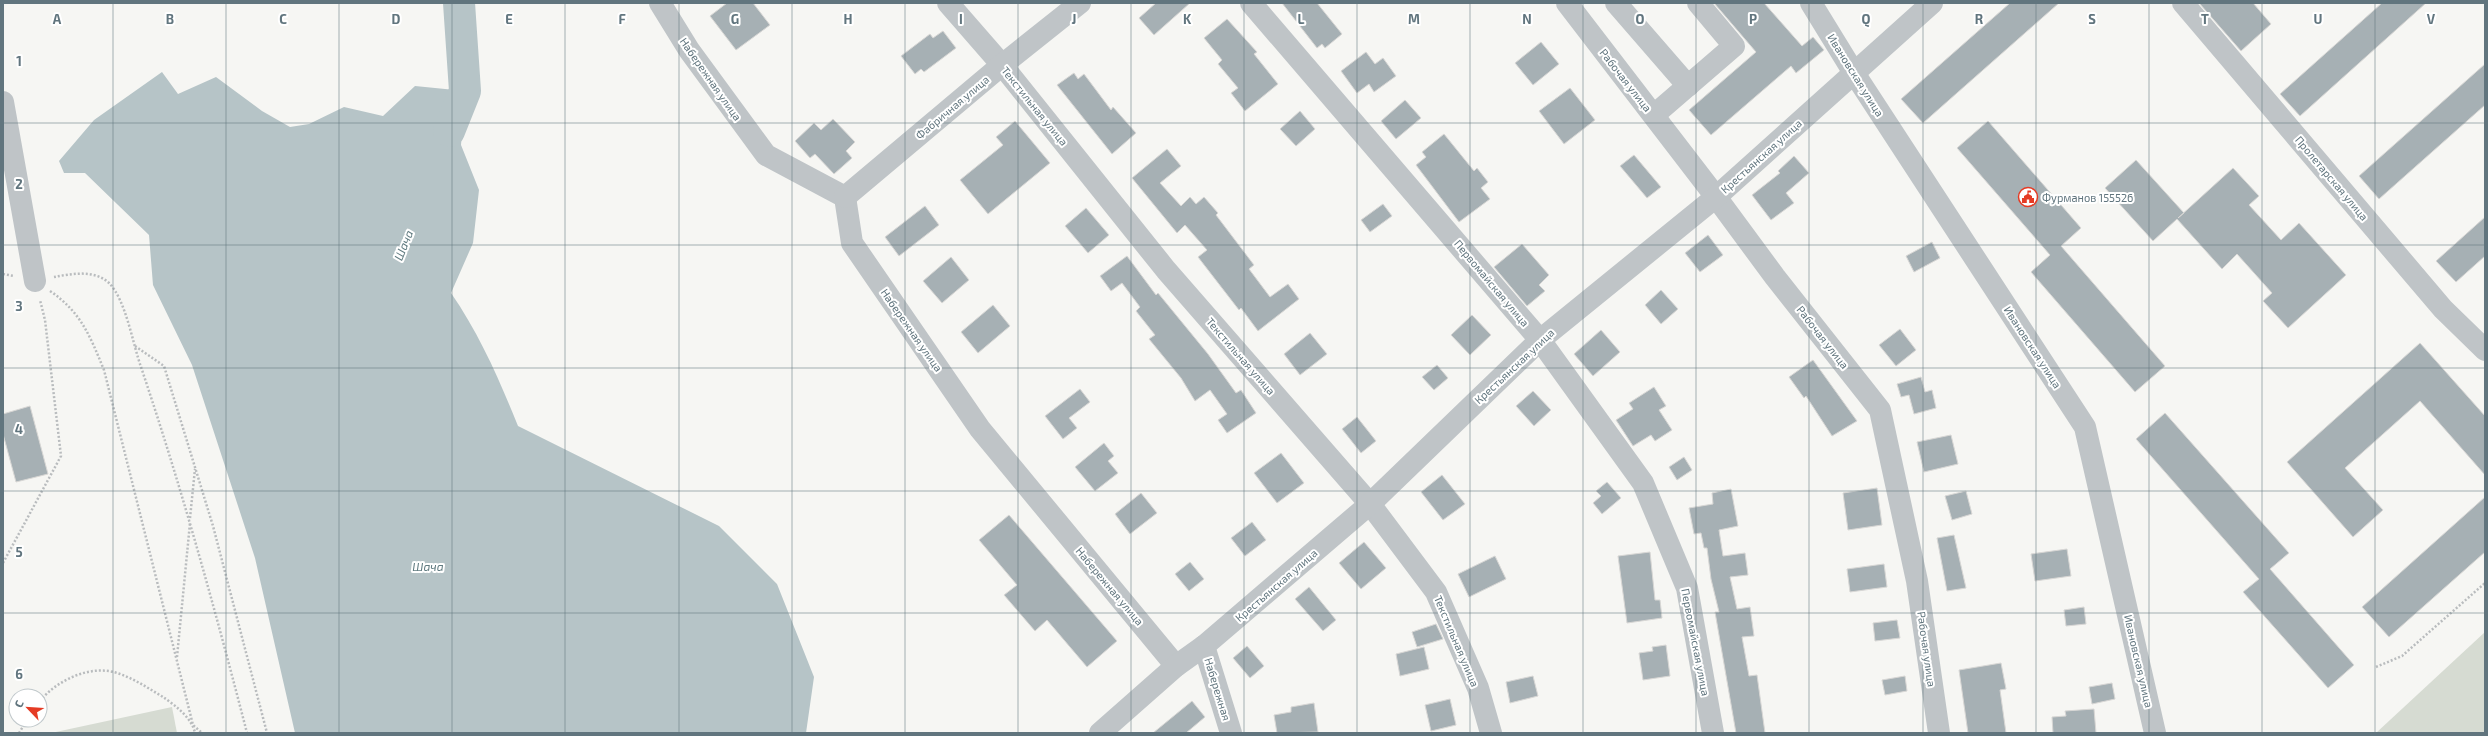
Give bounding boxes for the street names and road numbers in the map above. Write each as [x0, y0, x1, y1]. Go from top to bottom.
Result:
street label: Ивановская улица [1824, 31, 1887, 119]
street label: Набережная улица [677, 35, 745, 124]
street label: Рабочая улица [1597, 46, 1655, 115]
street label: Текстильная улица [998, 64, 1071, 149]
street label: Фабричная улица [913, 73, 992, 142]
street label: Крестьянская улица [1718, 116, 1805, 196]
street label: Пролетарская улица [2292, 133, 2371, 224]
street label: Первомайская улица [1451, 237, 1532, 330]
street label: Набережная улица [878, 286, 946, 375]
street label: Рабочая улица [1794, 303, 1852, 372]
street label: Ивановская улица [2001, 304, 2064, 391]
street label: Текстильная улица [1203, 315, 1278, 398]
street label: Крестьянская улица [1471, 326, 1557, 407]
street label: Набережная улица [1073, 544, 1147, 628]
street label: Крестьянская улица [1232, 546, 1320, 625]
street label: Первомайская улица [1678, 587, 1713, 697]
street label: Текстильная улица [1431, 593, 1482, 689]
street label: Рабочая улица [1914, 610, 1939, 688]
street label: Ивановская улица [2121, 613, 2156, 709]
street label: Набережная [1202, 656, 1234, 722]

